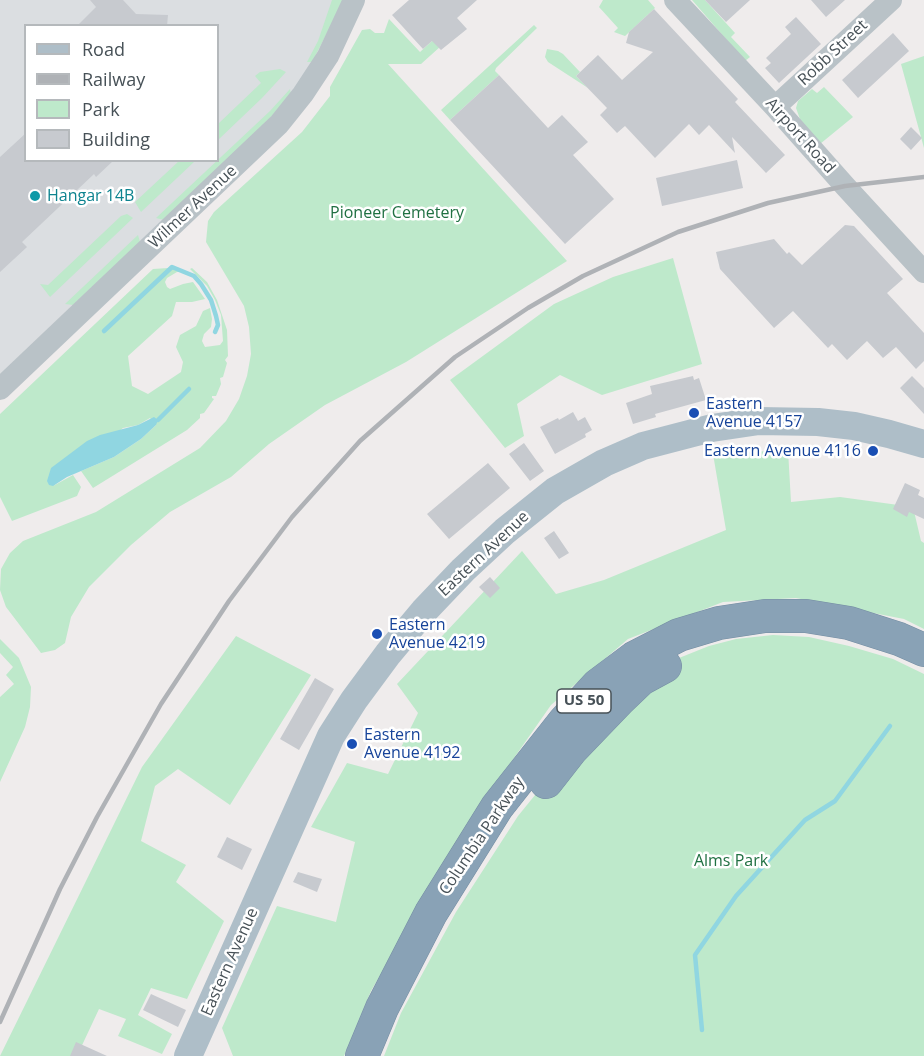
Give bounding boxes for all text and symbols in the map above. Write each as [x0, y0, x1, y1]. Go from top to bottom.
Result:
street label: Robb Street [794, 16, 872, 90]
legend [24, 24, 219, 162]
text: Road [82, 37, 125, 61]
text: Railway [82, 67, 145, 91]
street label: Airport Road [761, 94, 839, 178]
text: Park [82, 97, 120, 121]
text: Building [82, 127, 150, 151]
street label: Wilmer Avenue [145, 161, 241, 253]
place label: Hangar 14B [47, 186, 134, 206]
marker: Hangar 14B [28, 189, 42, 203]
park label: Pioneer Cemetery [330, 203, 464, 223]
place label: Eastern Avenue 4157 [706, 394, 802, 432]
marker: Eastern Avenue 4157 [687, 406, 701, 420]
place label: Eastern Avenue 4116 [704, 441, 861, 461]
marker: Eastern Avenue 4116 [866, 444, 880, 458]
street label: Eastern Avenue [435, 507, 533, 601]
place label: Eastern Avenue 4219 [389, 615, 485, 653]
marker: Eastern Avenue 4219 [370, 627, 384, 641]
road number: US 50 [557, 689, 611, 713]
place label: Eastern Avenue 4192 [364, 725, 460, 763]
marker: Eastern Avenue 4192 [345, 737, 359, 751]
street label: Columbia Parkway [435, 773, 529, 899]
park label: Alms Park [694, 851, 768, 871]
street label: Eastern Avenue [198, 905, 262, 1019]

